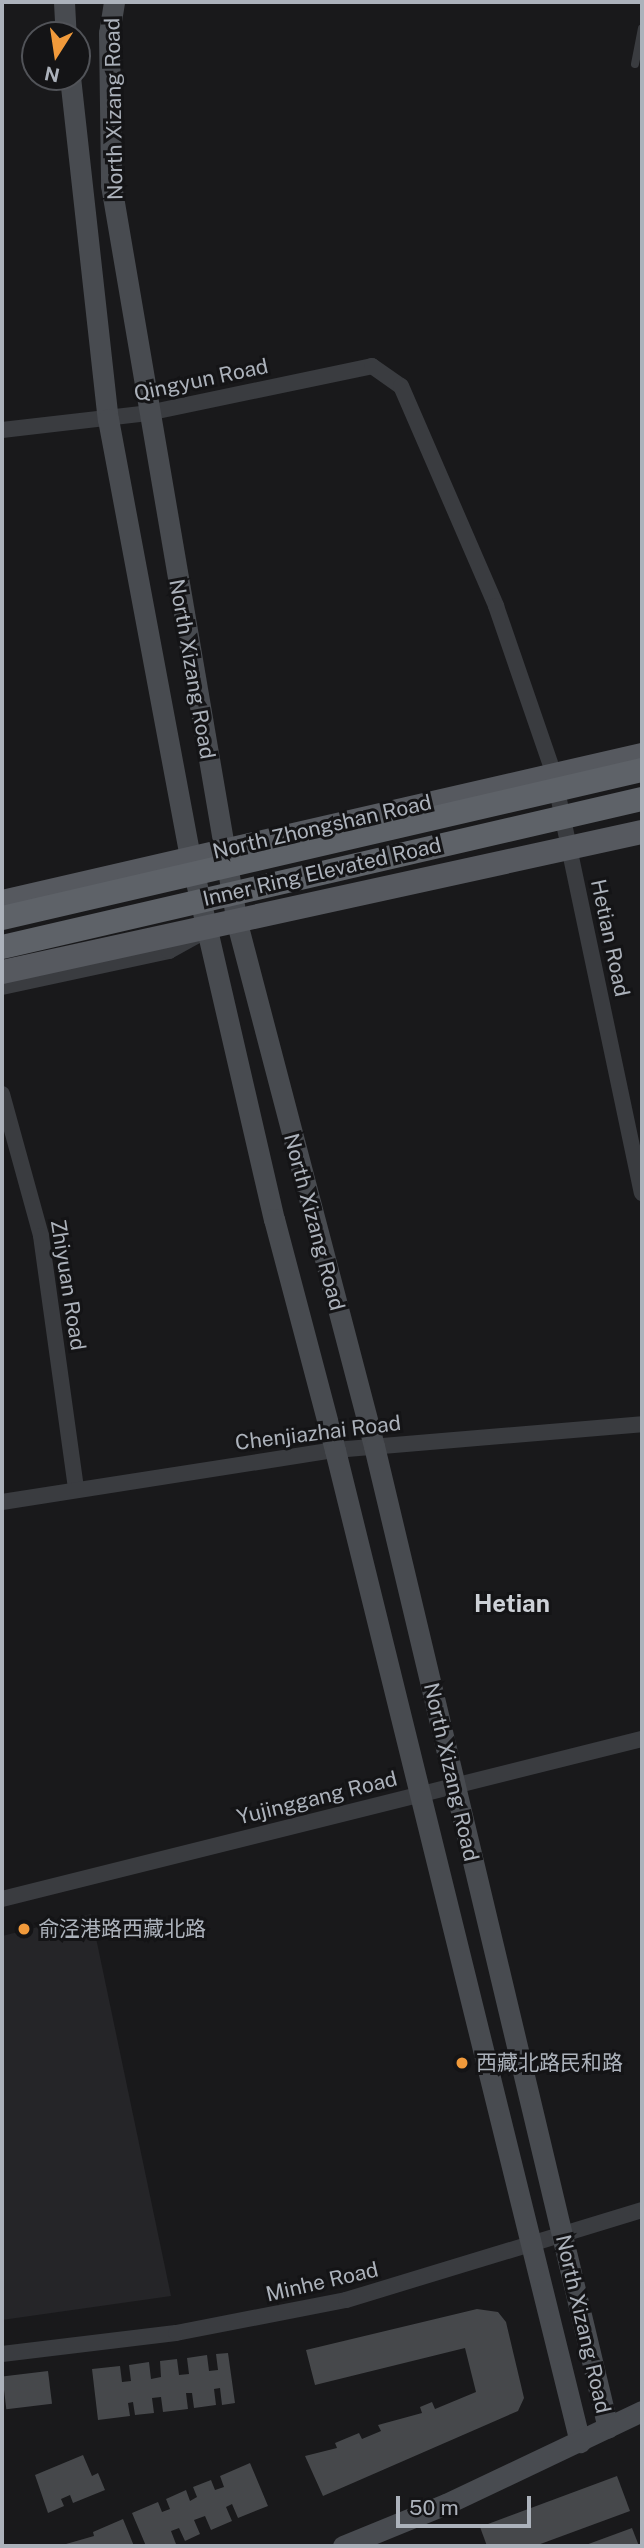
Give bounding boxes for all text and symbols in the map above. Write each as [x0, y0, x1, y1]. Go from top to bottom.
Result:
street label: North Xizang Road [100, 18, 128, 200]
north arrow [21, 21, 91, 91]
text: N [43, 62, 62, 87]
street label: Qingyun Road [132, 353, 270, 407]
street label: North Xizang Road [164, 577, 220, 761]
street label: North Zhongshan Road [210, 790, 434, 864]
street label: Inner Ring Elevated Road [200, 832, 444, 912]
street label: Hetian Road [585, 877, 635, 999]
street label: North Xizang Road [278, 1131, 350, 1313]
street label: Zhiyuan Road [45, 1218, 91, 1352]
street label: Chenjiazhai Road [234, 1410, 402, 1456]
district label: Hetian [474, 1590, 550, 1618]
street label: North Xizang Road [418, 1680, 484, 1864]
street label: Yujinggang Road [234, 1766, 400, 1830]
place label: 俞泾港路西藏北路 [38, 1916, 206, 1942]
marker: 俞泾港路西藏北路 [16, 1921, 32, 1937]
place label: 西藏北路民和路 [476, 2050, 623, 2076]
marker: 西藏北路民和路 [454, 2055, 470, 2071]
street label: North Xizang Road [550, 2232, 616, 2416]
street label: Minhe Road [263, 2257, 381, 2307]
scale bar [399, 2482, 534, 2526]
text: 50 m [409, 2495, 459, 2520]

